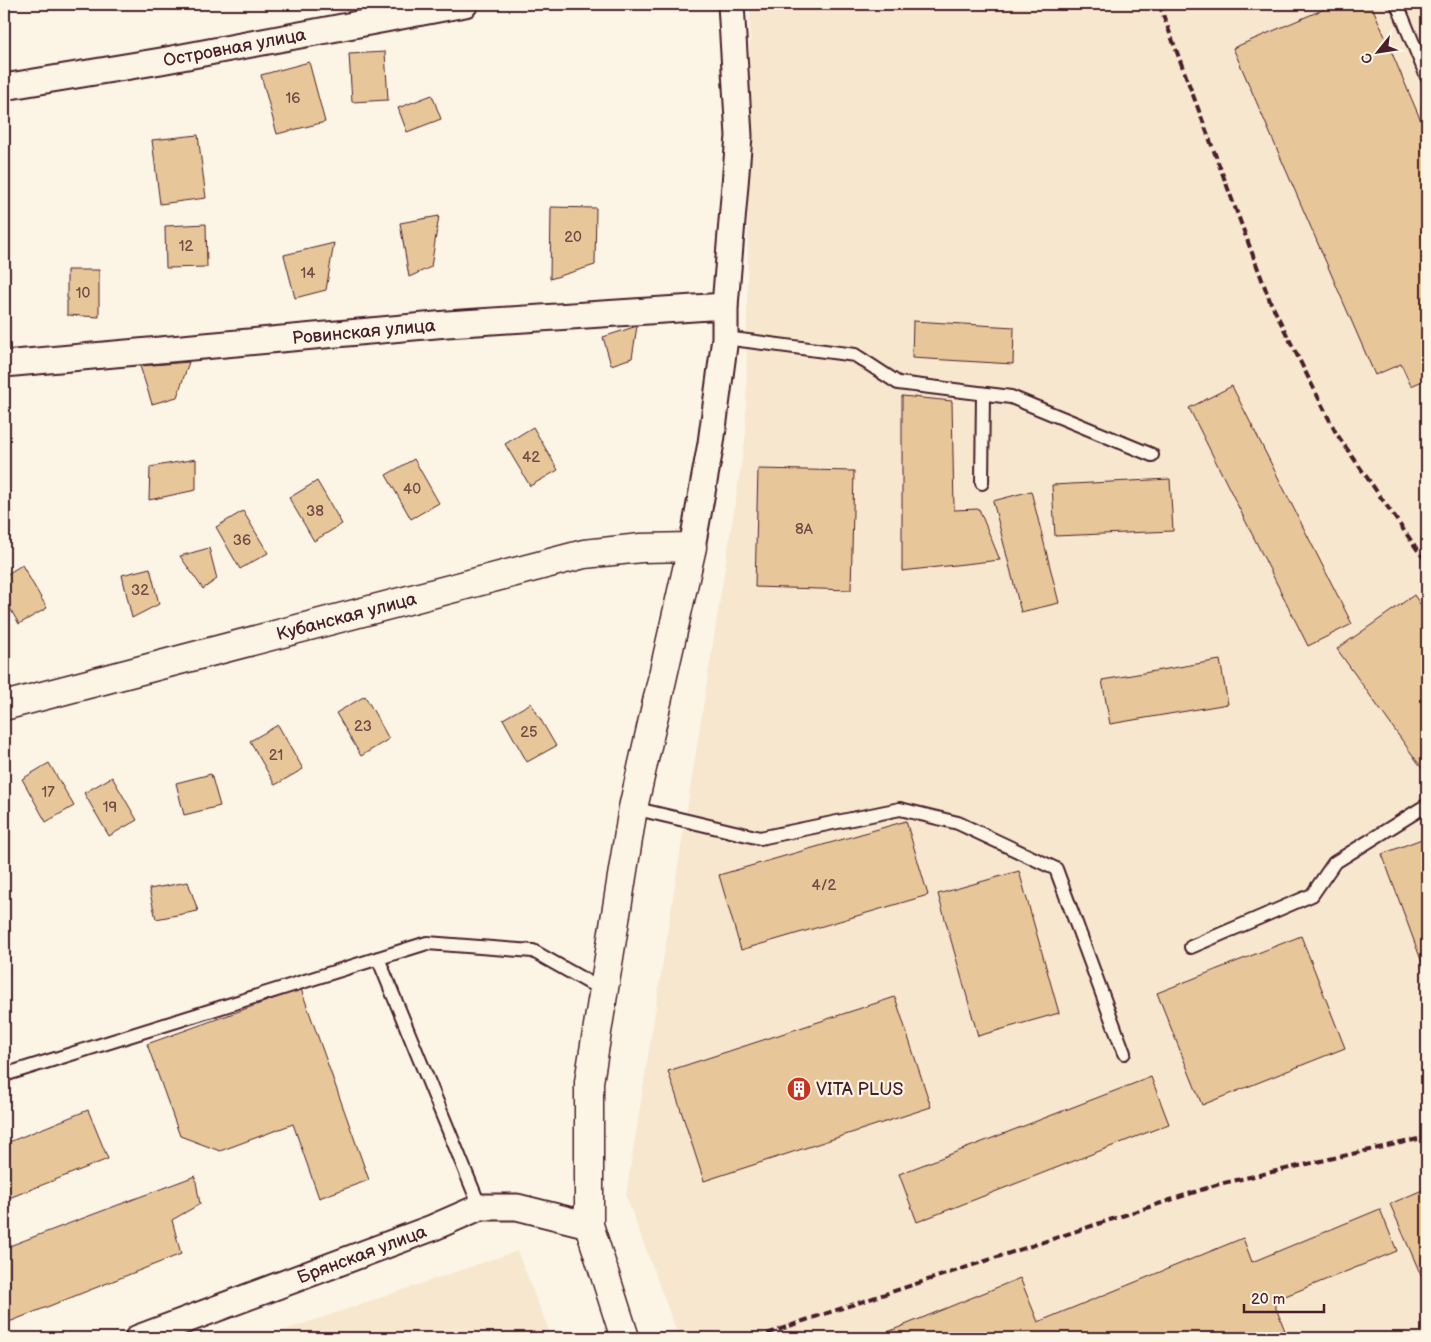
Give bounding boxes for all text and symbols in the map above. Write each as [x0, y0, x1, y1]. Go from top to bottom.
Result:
street label: Островная улица [162, 23, 308, 71]
north arrow [1354, 28, 1404, 78]
text: С [1357, 50, 1377, 67]
house number: 16 [286, 89, 300, 108]
house number: 20 [564, 228, 582, 247]
house number: 12 [179, 237, 193, 256]
house number: 14 [301, 264, 315, 283]
house number: 10 [76, 284, 90, 303]
street label: Ровинская улица [291, 315, 437, 348]
house number: 42 [522, 448, 540, 467]
house number: 40 [403, 480, 421, 499]
house number: 38 [306, 502, 324, 521]
house number: 8А [795, 520, 814, 539]
house number: 36 [233, 531, 251, 550]
house number: 32 [131, 581, 149, 600]
street label: Кубанская улица [274, 588, 419, 645]
house number: 23 [354, 717, 372, 736]
house number: 25 [520, 723, 538, 742]
house number: 21 [269, 746, 283, 765]
house number: 17 [41, 783, 55, 802]
house number: 19 [103, 798, 117, 817]
house number: 4/2 [812, 876, 837, 895]
building icon: VITA PLUS [786, 1076, 812, 1102]
place label: VITA PLUS [816, 1079, 903, 1100]
street label: Брянская улица [294, 1220, 430, 1288]
scale bar [1244, 1282, 1324, 1314]
text: 20 m [1251, 1290, 1285, 1309]

